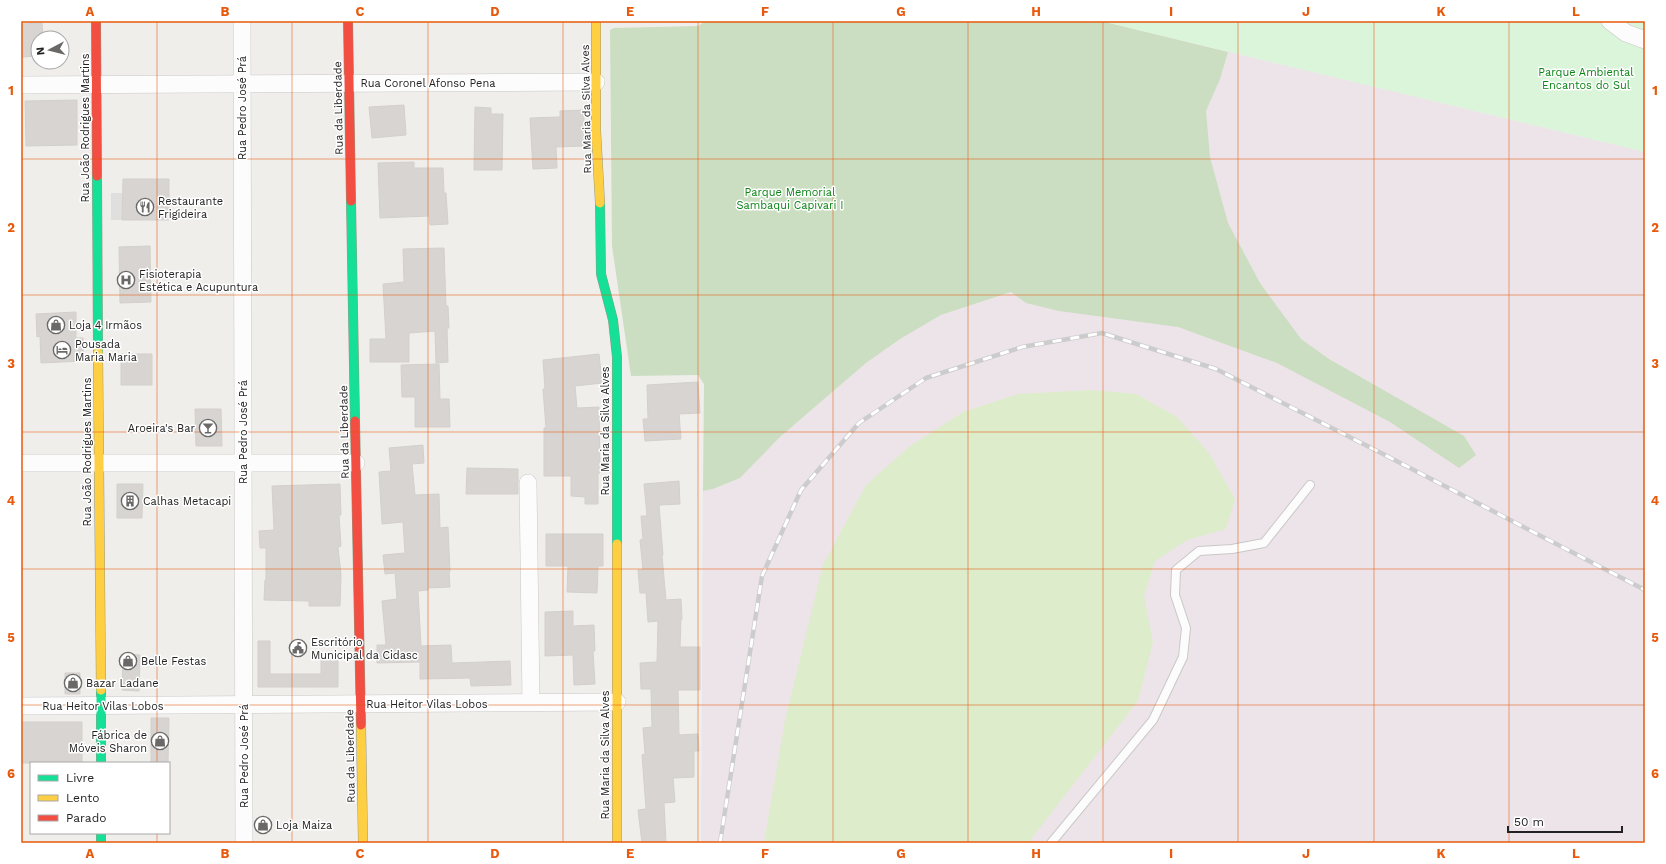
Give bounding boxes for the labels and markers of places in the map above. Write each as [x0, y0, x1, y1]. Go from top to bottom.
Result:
place label: Restaurante Frigideira [158, 195, 223, 221]
restaurant icon: Restaurante Frigideira [135, 197, 155, 217]
place label: Fisioterapia Estética e Acupuntura [139, 268, 258, 294]
hospital icon: Fisioterapia Estética e Acupuntura [116, 270, 136, 290]
shop icon: Loja 4 Irmãos [46, 315, 66, 335]
place label: Loja 4 Irmãos [69, 319, 142, 332]
place label: Pousada Maria Maria [75, 338, 137, 364]
hotel icon: Pousada Maria Maria [52, 340, 72, 360]
bar icon: Aroeira's Bar [198, 418, 218, 438]
place label: Aroeira's Bar [128, 422, 196, 435]
building icon: Calhas Metacapi [120, 491, 140, 511]
place label: Calhas Metacapi [143, 495, 231, 508]
place label: Escritório Municipal da Cidasc [311, 636, 418, 662]
public building icon: Escritório Municipal da Cidasc [288, 638, 308, 658]
shop icon: Belle Festas [118, 651, 138, 671]
place label: Belle Festas [141, 655, 206, 668]
shop icon: Bazar Ladane [63, 673, 83, 693]
place label: Bazar Ladane [86, 677, 159, 690]
place label: Fábrica de Móveis Sharon [69, 729, 147, 755]
shop icon: Fábrica de Móveis Sharon [150, 731, 170, 751]
shop icon: Loja Maiza [253, 815, 273, 835]
place label: Loja Maiza [276, 819, 332, 832]

